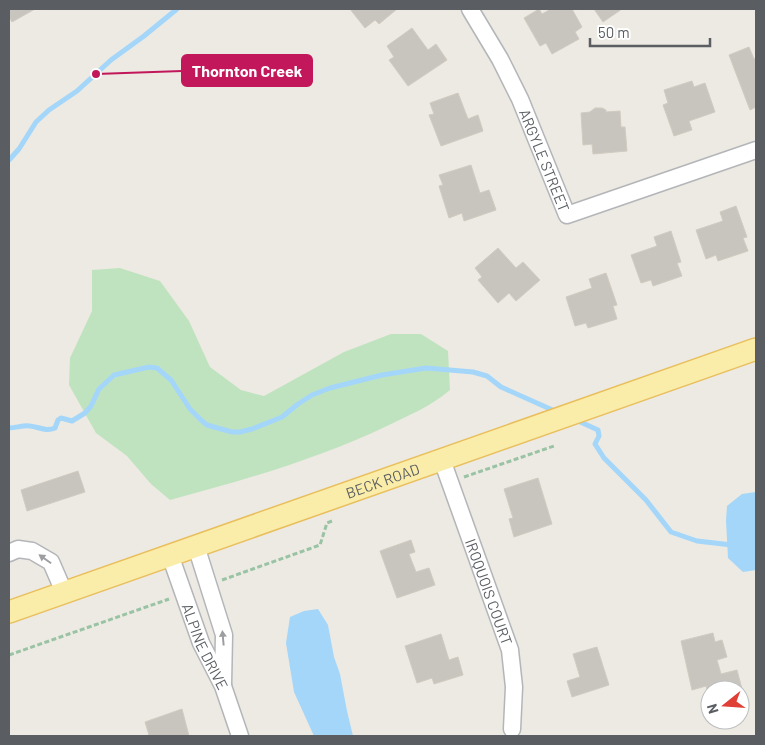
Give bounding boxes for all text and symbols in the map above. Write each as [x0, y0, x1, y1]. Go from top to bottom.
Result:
scale bar [590, 15, 710, 47]
text: 50 m [598, 23, 630, 41]
callout: Thornton Creek [182, 55, 312, 86]
text: Thornton Creek [192, 61, 303, 80]
street label: ARGYLE STREET [516, 106, 574, 214]
street label: BECK ROAD [343, 459, 422, 502]
street label: IROQUOIS COURT [462, 536, 516, 647]
one-way arrow [38, 554, 52, 564]
street label: ALPINE DRIVE [179, 601, 232, 692]
one-way arrow [219, 629, 227, 645]
north arrow [700, 680, 750, 730]
text: N [703, 702, 722, 716]

